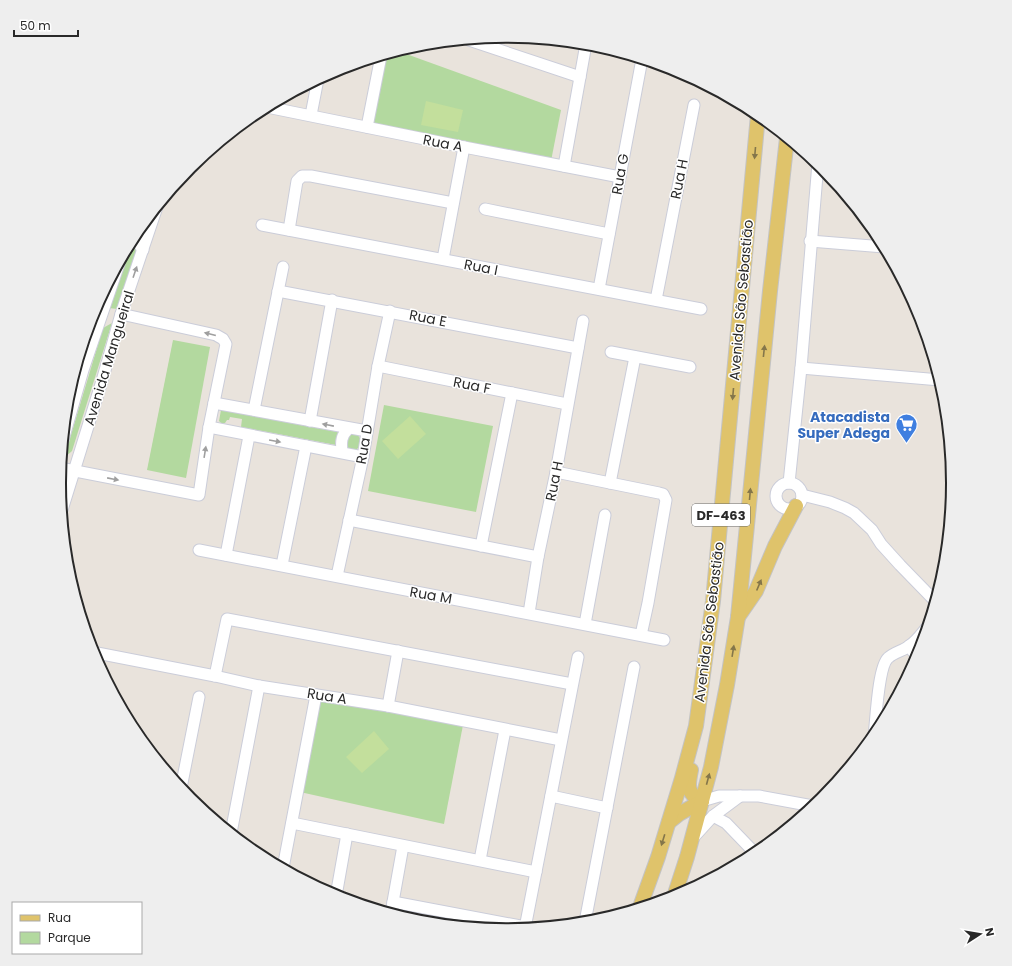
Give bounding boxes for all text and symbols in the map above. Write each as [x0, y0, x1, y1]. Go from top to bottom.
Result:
scale bar [14, 12, 78, 38]
text: 50 m [20, 17, 51, 34]
street label: Rua A [421, 129, 465, 157]
one-way arrow [752, 147, 758, 159]
street label: Rua G [607, 152, 633, 196]
street label: Rua H [665, 157, 693, 201]
street label: Avenida São Sebastião [724, 219, 758, 381]
street label: Rua I [462, 254, 500, 280]
one-way arrow [132, 266, 138, 278]
street label: Avenida Mangueiral [79, 288, 139, 428]
street label: Rua E [408, 305, 448, 331]
one-way arrow [204, 331, 216, 337]
one-way arrow [760, 345, 767, 357]
street label: Rua F [452, 372, 492, 398]
one-way arrow [729, 388, 736, 400]
place label: Atacadista Super Adega [797, 407, 890, 443]
supermarket icon: Atacadista Super Adega [893, 412, 919, 445]
one-way arrow [322, 421, 335, 427]
street label: Rua D [351, 422, 377, 466]
one-way arrow [269, 438, 281, 444]
one-way arrow [202, 446, 208, 458]
street label: Rua H [540, 459, 568, 503]
one-way arrow [107, 476, 119, 482]
one-way arrow [746, 488, 753, 500]
road number: DF-463 [692, 504, 750, 526]
street label: Avenida São Sebastião [689, 541, 729, 703]
one-way arrow [756, 579, 762, 590]
street label: Rua M [408, 581, 454, 609]
one-way arrow [730, 645, 736, 657]
street label: Rua A [306, 683, 348, 709]
one-way arrow [705, 773, 711, 785]
one-way arrow [660, 834, 666, 846]
legend [12, 902, 142, 954]
text: Rua [48, 909, 71, 926]
north arrow [960, 914, 1000, 954]
text: N [981, 926, 998, 938]
text: Parque [48, 929, 91, 946]

